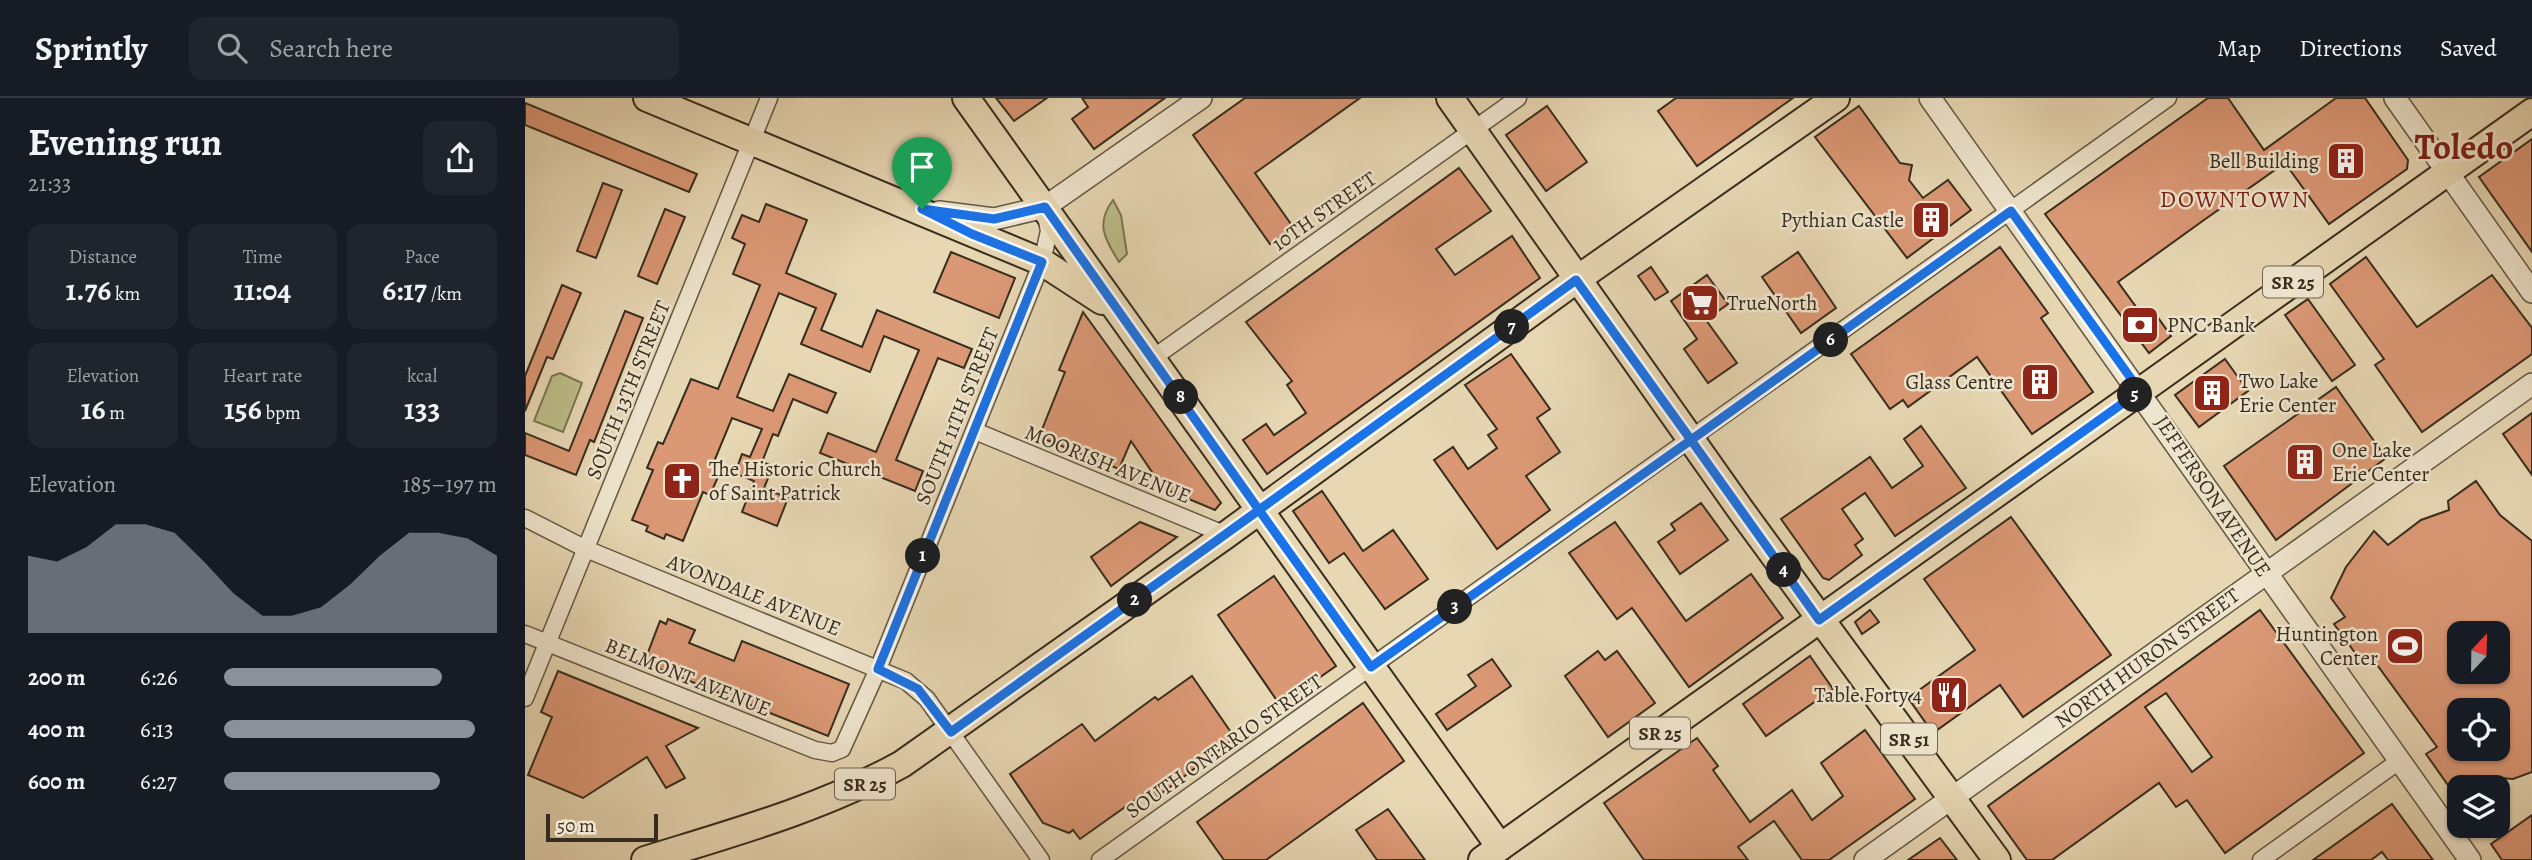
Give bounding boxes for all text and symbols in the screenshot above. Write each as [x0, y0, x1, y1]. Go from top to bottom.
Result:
search box [189, 17, 679, 80]
text: Sprintly [35, 26, 147, 71]
icon: search [213, 29, 251, 67]
text: Search here [269, 31, 393, 66]
text: Map [2217, 32, 2261, 64]
text: Directions [2299, 32, 2402, 64]
text: Saved [2440, 32, 2497, 64]
text: Evening run [28, 116, 222, 168]
button: share [423, 121, 497, 195]
district label: Toledo [2415, 123, 2513, 171]
pin [892, 137, 952, 209]
building icon: Bell Building [2325, 140, 2367, 182]
place label: Bell Building [2209, 147, 2319, 175]
icon: arrive [903, 148, 941, 186]
street label: 10TH STREET [1266, 164, 1382, 257]
text: 21:33 [28, 168, 71, 199]
district label: DOWNTOWN [2160, 184, 2310, 215]
building icon: Pythian Castle [1910, 199, 1952, 241]
place label: Pythian Castle [1780, 206, 1904, 234]
text: Distance [69, 244, 137, 270]
text: Time [243, 244, 282, 270]
text: Pace [405, 244, 440, 270]
road number: SR 25 [2263, 266, 2323, 298]
text: 1.76 [65, 270, 111, 310]
text: 11:04 [234, 270, 291, 310]
text: 6:17 [382, 270, 427, 310]
text: km [111, 281, 140, 307]
text: /km [427, 281, 462, 307]
supermarket icon: TrueNorth [1679, 282, 1721, 324]
place label: TrueNorth [1727, 289, 1817, 317]
street label: SOUTH 13TH STREET [579, 296, 677, 484]
bank icon: PNC Bank [2119, 304, 2161, 346]
pin: 7 [1495, 310, 1529, 344]
place label: PNC Bank [2167, 311, 2256, 339]
text: 7 [1507, 313, 1516, 339]
pin: 6 [1813, 322, 1849, 358]
street label: SOUTH 11TH STREET [909, 323, 1006, 509]
text: 6 [1826, 326, 1835, 352]
building icon: Glass Centre [2019, 361, 2061, 403]
text: Elevation [66, 363, 139, 389]
text: Heart rate [223, 363, 302, 389]
text: kcal [407, 363, 437, 389]
place label: Two Lake Erie Center [2239, 367, 2336, 419]
place label: Glass Centre [1905, 368, 2013, 396]
building icon: Two Lake Erie Center [2191, 372, 2233, 414]
pin: 5 [2117, 378, 2153, 412]
pin: 8 [1163, 380, 1199, 414]
text: 5 [2130, 381, 2139, 407]
text: 8 [1176, 383, 1185, 409]
text: 16 [81, 389, 105, 429]
text: 156 [224, 389, 262, 429]
text: 133 [404, 389, 440, 429]
text: m [105, 400, 125, 426]
text: bpm [262, 400, 301, 426]
street label: JEFFERSON AVENUE [2149, 410, 2277, 582]
street label: MOORISH AVENUE [1021, 418, 1195, 510]
place label: One Lake Erie Center [2332, 436, 2429, 488]
building icon: One Lake Erie Center [2284, 441, 2326, 483]
place label: The Historic Church of Saint Patrick [709, 455, 881, 507]
church icon: The Historic Church of Saint Patrick [661, 460, 703, 502]
text: Elevation [28, 469, 116, 500]
text: 185–197 m [402, 469, 497, 500]
pin: 1 [905, 538, 941, 574]
text: 1 [919, 542, 926, 568]
street label: AVONDALE AVENUE [662, 547, 845, 643]
pin: 4 [1767, 552, 1801, 588]
text: 4 [1779, 556, 1788, 582]
street label: NORTH HURON STREET [2049, 581, 2246, 735]
pin: 2 [1117, 582, 1153, 618]
text: 2 [1130, 586, 1139, 612]
pin: 3 [1437, 589, 1473, 624]
text: 3 [1450, 593, 1459, 619]
place label: Huntington Center [2276, 620, 2378, 672]
north arrow [2447, 621, 2509, 684]
map controls [2447, 621, 2510, 838]
sports icon: Huntington Center [2384, 625, 2426, 667]
street label: BELMONT AVENUE [601, 631, 775, 723]
text: 200 m [28, 662, 86, 693]
text: 6:26 [140, 662, 178, 693]
street label: SOUTH ONTARIO STREET [1120, 667, 1329, 825]
restaurant icon: Table Forty 4 [1928, 674, 1970, 716]
place label: Table Forty 4 [1814, 681, 1922, 709]
button: locate [2447, 698, 2510, 761]
text: 400 m [28, 714, 85, 745]
text: 6:13 [140, 714, 174, 745]
road number: SR 25 [1630, 718, 1690, 748]
road number: SR 51 [1881, 724, 1937, 754]
text: 600 m [28, 766, 85, 797]
text: 6:27 [140, 766, 177, 797]
road number: SR 25 [835, 768, 895, 800]
button: layers [2447, 775, 2510, 838]
scale bar [546, 811, 658, 843]
text: 50 m [557, 813, 595, 839]

